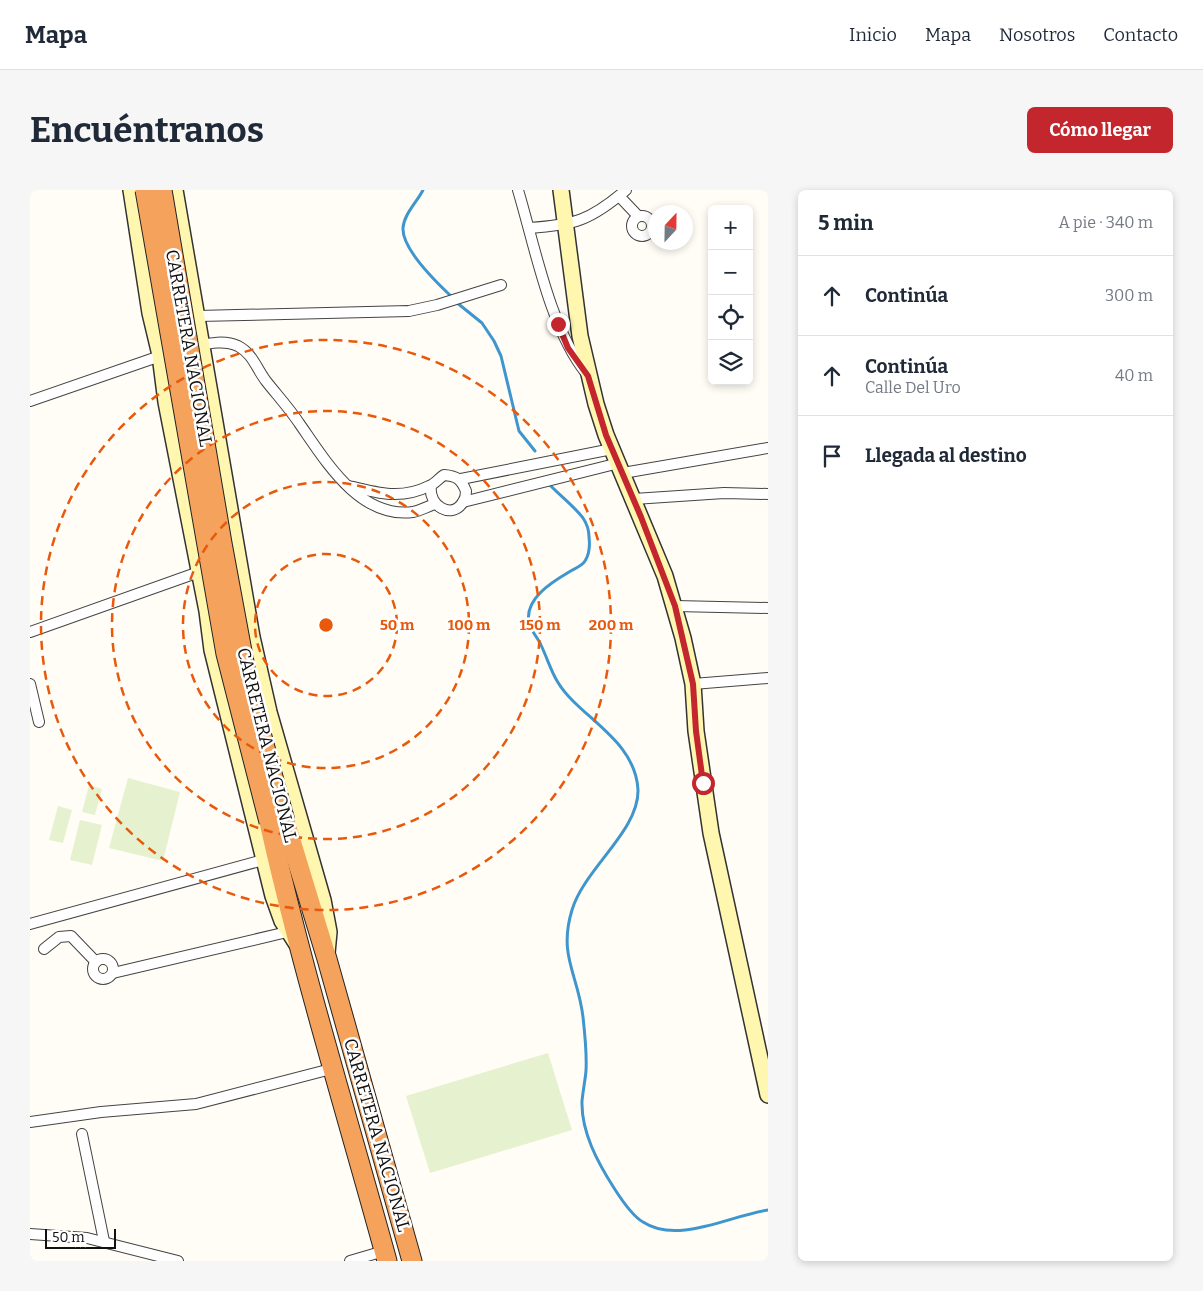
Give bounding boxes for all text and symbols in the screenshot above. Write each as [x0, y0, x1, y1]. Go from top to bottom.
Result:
text: Mapa [25, 21, 87, 49]
text: Inicio [849, 24, 897, 46]
text: Mapa [925, 24, 971, 46]
text: Nosotros [999, 24, 1075, 46]
text: Contacto [1103, 24, 1178, 46]
button: Cómo llegar [1027, 107, 1173, 153]
text: Encuéntranos [30, 109, 264, 151]
north arrow [648, 205, 693, 250]
map controls [708, 205, 753, 385]
button: + [708, 205, 753, 250]
text: 5 min [818, 210, 874, 236]
text: A pie · 340 m [1058, 213, 1153, 232]
street label: CARRETERA NACIONAL [161, 248, 217, 448]
button: − [708, 250, 753, 295]
icon: ahead [818, 282, 846, 310]
text: Continúa [865, 284, 948, 307]
text: 300 m [1105, 286, 1153, 305]
button: locate [708, 295, 753, 340]
route end [547, 313, 570, 336]
button: layers [708, 340, 753, 385]
text: Continúa [865, 355, 948, 378]
icon: ahead [818, 362, 846, 390]
text: 40 m [1115, 366, 1153, 385]
text: Calle Del Uro [865, 378, 961, 397]
icon: arrive [818, 442, 846, 470]
text: Llegada al destino [865, 444, 1027, 467]
centre of rings [317, 616, 335, 634]
text: 50 m [380, 616, 415, 634]
text: 100 m [448, 616, 491, 634]
text: 150 m [519, 616, 561, 634]
text: 200 m [589, 616, 634, 634]
street label: CARRETERA NACIONAL [232, 645, 302, 845]
route start [692, 772, 715, 795]
street label: CARRETERA NACIONAL [339, 1036, 415, 1234]
scale bar [45, 1226, 116, 1249]
text: 50 m [52, 1229, 85, 1246]

